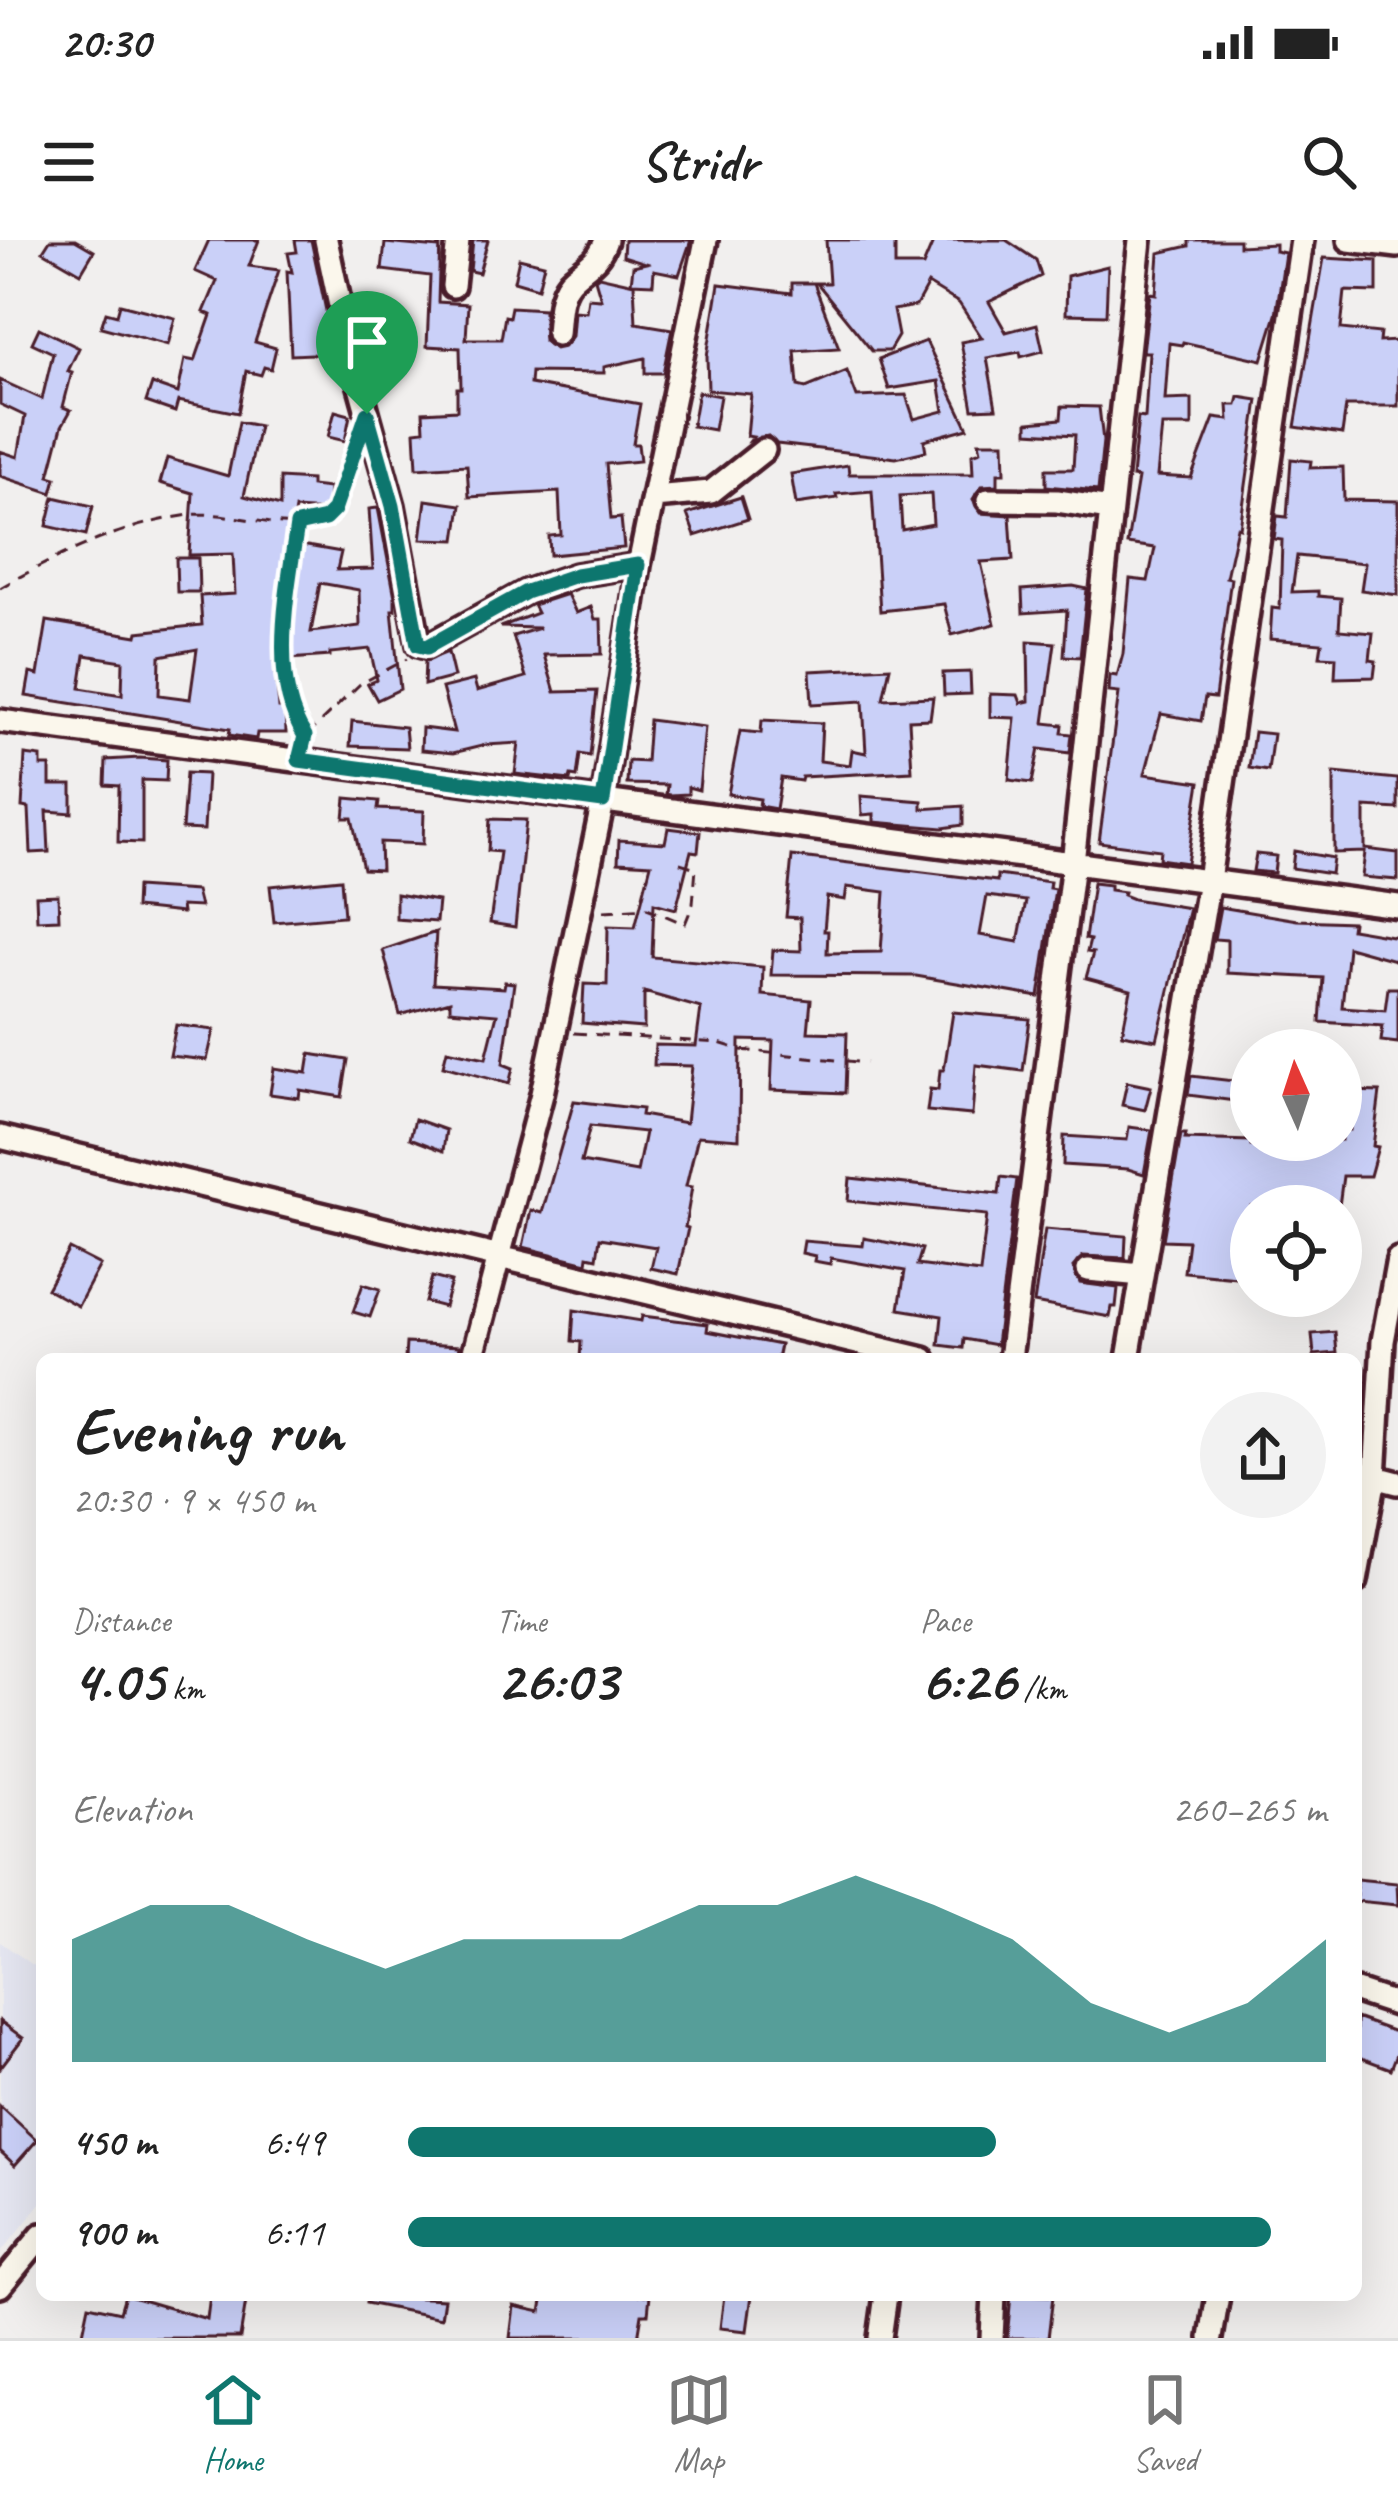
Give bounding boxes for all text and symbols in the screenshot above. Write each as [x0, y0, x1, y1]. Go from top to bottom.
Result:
text: 20:30 [60, 14, 150, 71]
text: Stridr [641, 128, 757, 196]
icon: menu [36, 129, 102, 195]
icon: search [1296, 129, 1362, 195]
pin [316, 291, 418, 414]
icon: arrive [334, 309, 400, 375]
north arrow [1230, 1029, 1362, 1161]
map controls [1230, 1029, 1362, 1317]
button: locate [1230, 1185, 1362, 1317]
text: Evening run [72, 1389, 342, 1472]
button: share [1200, 1392, 1326, 1518]
text: 20:30 · 9 × 450 m [72, 1476, 314, 1525]
text: Distance [72, 1600, 170, 1642]
text: Time [496, 1600, 547, 1642]
text: Pace [920, 1600, 971, 1642]
text: 4.05 [72, 1642, 164, 1718]
text: 26:03 [496, 1642, 617, 1718]
text: 6:26 [920, 1642, 1015, 1718]
text: km [164, 1668, 204, 1710]
text: /km [1015, 1668, 1067, 1710]
text: Elevation [72, 1785, 192, 1834]
text: 260–265 m [1172, 1785, 1326, 1834]
text: 450 m [72, 2118, 156, 2167]
text: 6:49 [264, 2118, 324, 2167]
text: 900 m [72, 2208, 156, 2257]
text: 6:11 [264, 2208, 324, 2257]
tab: Home [200, 2367, 266, 2481]
tab: Map [666, 2367, 732, 2481]
tab: Saved [1132, 2367, 1198, 2481]

